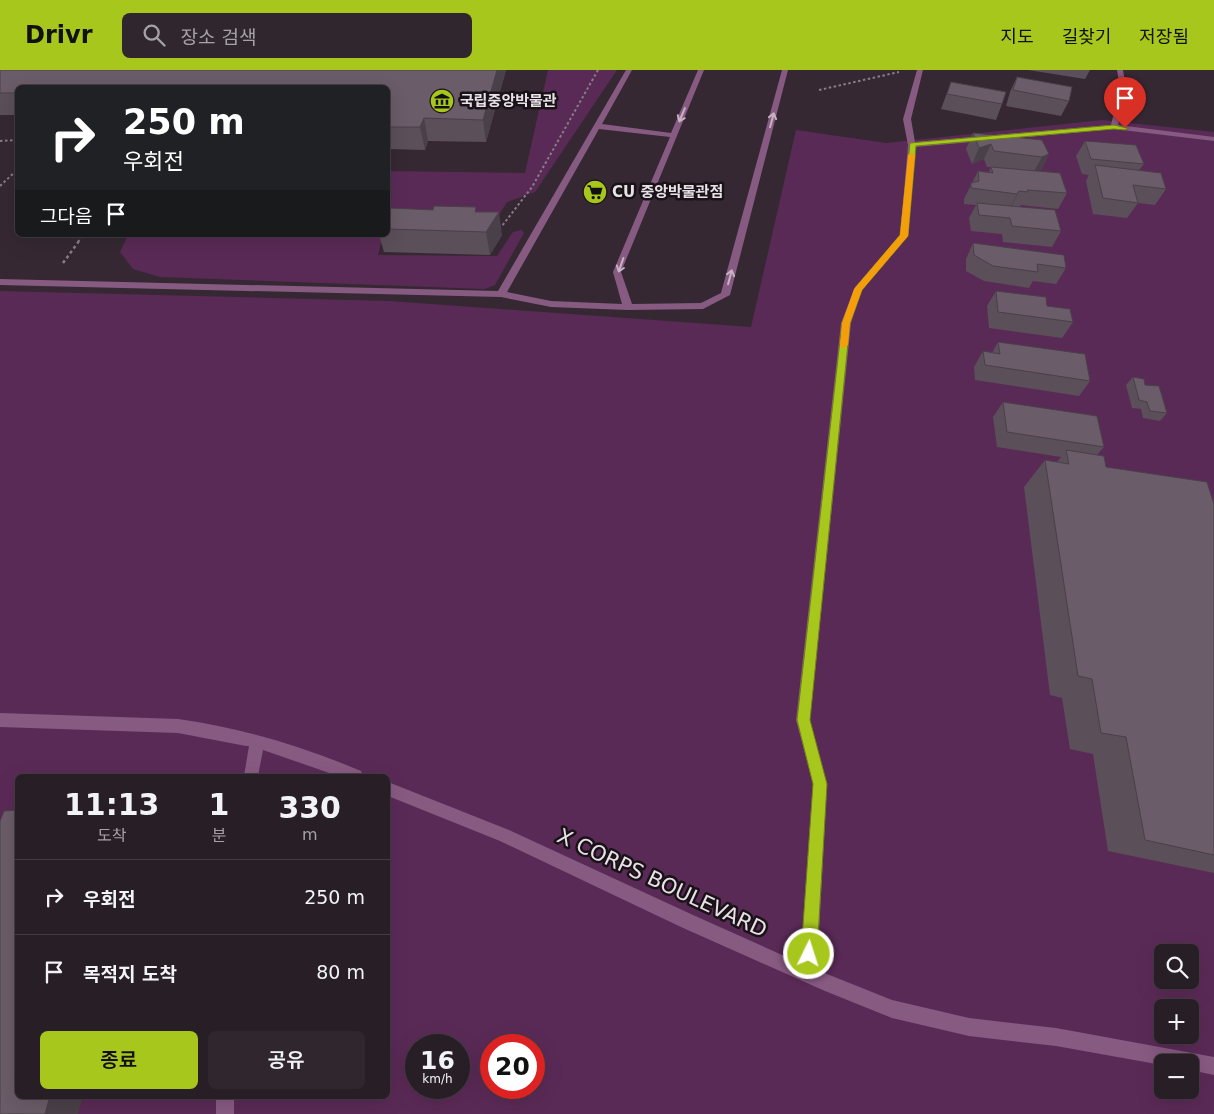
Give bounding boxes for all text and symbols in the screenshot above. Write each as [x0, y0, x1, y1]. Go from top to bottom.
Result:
search box [122, 13, 472, 58]
text: Drivr [25, 21, 92, 49]
icon: search [140, 21, 168, 49]
text: 장소 검색 [180, 26, 256, 48]
text: 지도 [1001, 26, 1034, 47]
text: 길찾기 [1062, 26, 1111, 47]
text: 저장됨 [1139, 26, 1189, 47]
pin [1104, 77, 1146, 128]
icon: arrive [1111, 84, 1139, 112]
museum icon: 국립중앙박물관 [429, 88, 455, 114]
place label: 국립중앙박물관 [460, 92, 557, 110]
text: 250 m [123, 102, 245, 142]
icon: right [40, 105, 105, 170]
one-way arrow [676, 107, 686, 122]
one-way arrow [768, 112, 777, 128]
text: 우회전 [123, 149, 184, 174]
supermarket icon: CU 중앙박물관점 [582, 179, 608, 205]
place label: CU 중앙박물관점 [612, 183, 723, 201]
icon: arrive [102, 200, 130, 228]
text: 그다음 [40, 205, 92, 227]
one-way arrow [615, 257, 625, 273]
one-way arrow [726, 270, 736, 286]
text: 11:13 [64, 787, 160, 822]
text: 1 [209, 787, 229, 822]
text: 330 [278, 790, 341, 825]
street label: X CORPS BOULEVARD [553, 824, 771, 942]
text: m [302, 825, 317, 844]
text: 도착 [97, 826, 126, 845]
text: 분 [212, 826, 226, 845]
icon: right [40, 883, 68, 911]
text: 250 m [304, 886, 365, 908]
text: 우회전 [83, 888, 135, 910]
position arrow [782, 927, 834, 979]
map controls [1154, 944, 1199, 1099]
button: search [1154, 944, 1199, 989]
icon: arrive [40, 958, 68, 986]
text: 80 m [316, 961, 365, 983]
text: 목적지 도착 [83, 963, 177, 985]
button: + [1154, 999, 1199, 1044]
button: 종료 [40, 1031, 198, 1089]
button: 공유 [208, 1031, 365, 1089]
speed limit sign: 20 [480, 1034, 545, 1099]
text: 16 [420, 1046, 455, 1075]
button: − [1154, 1054, 1199, 1099]
text: km/h [422, 1072, 453, 1086]

